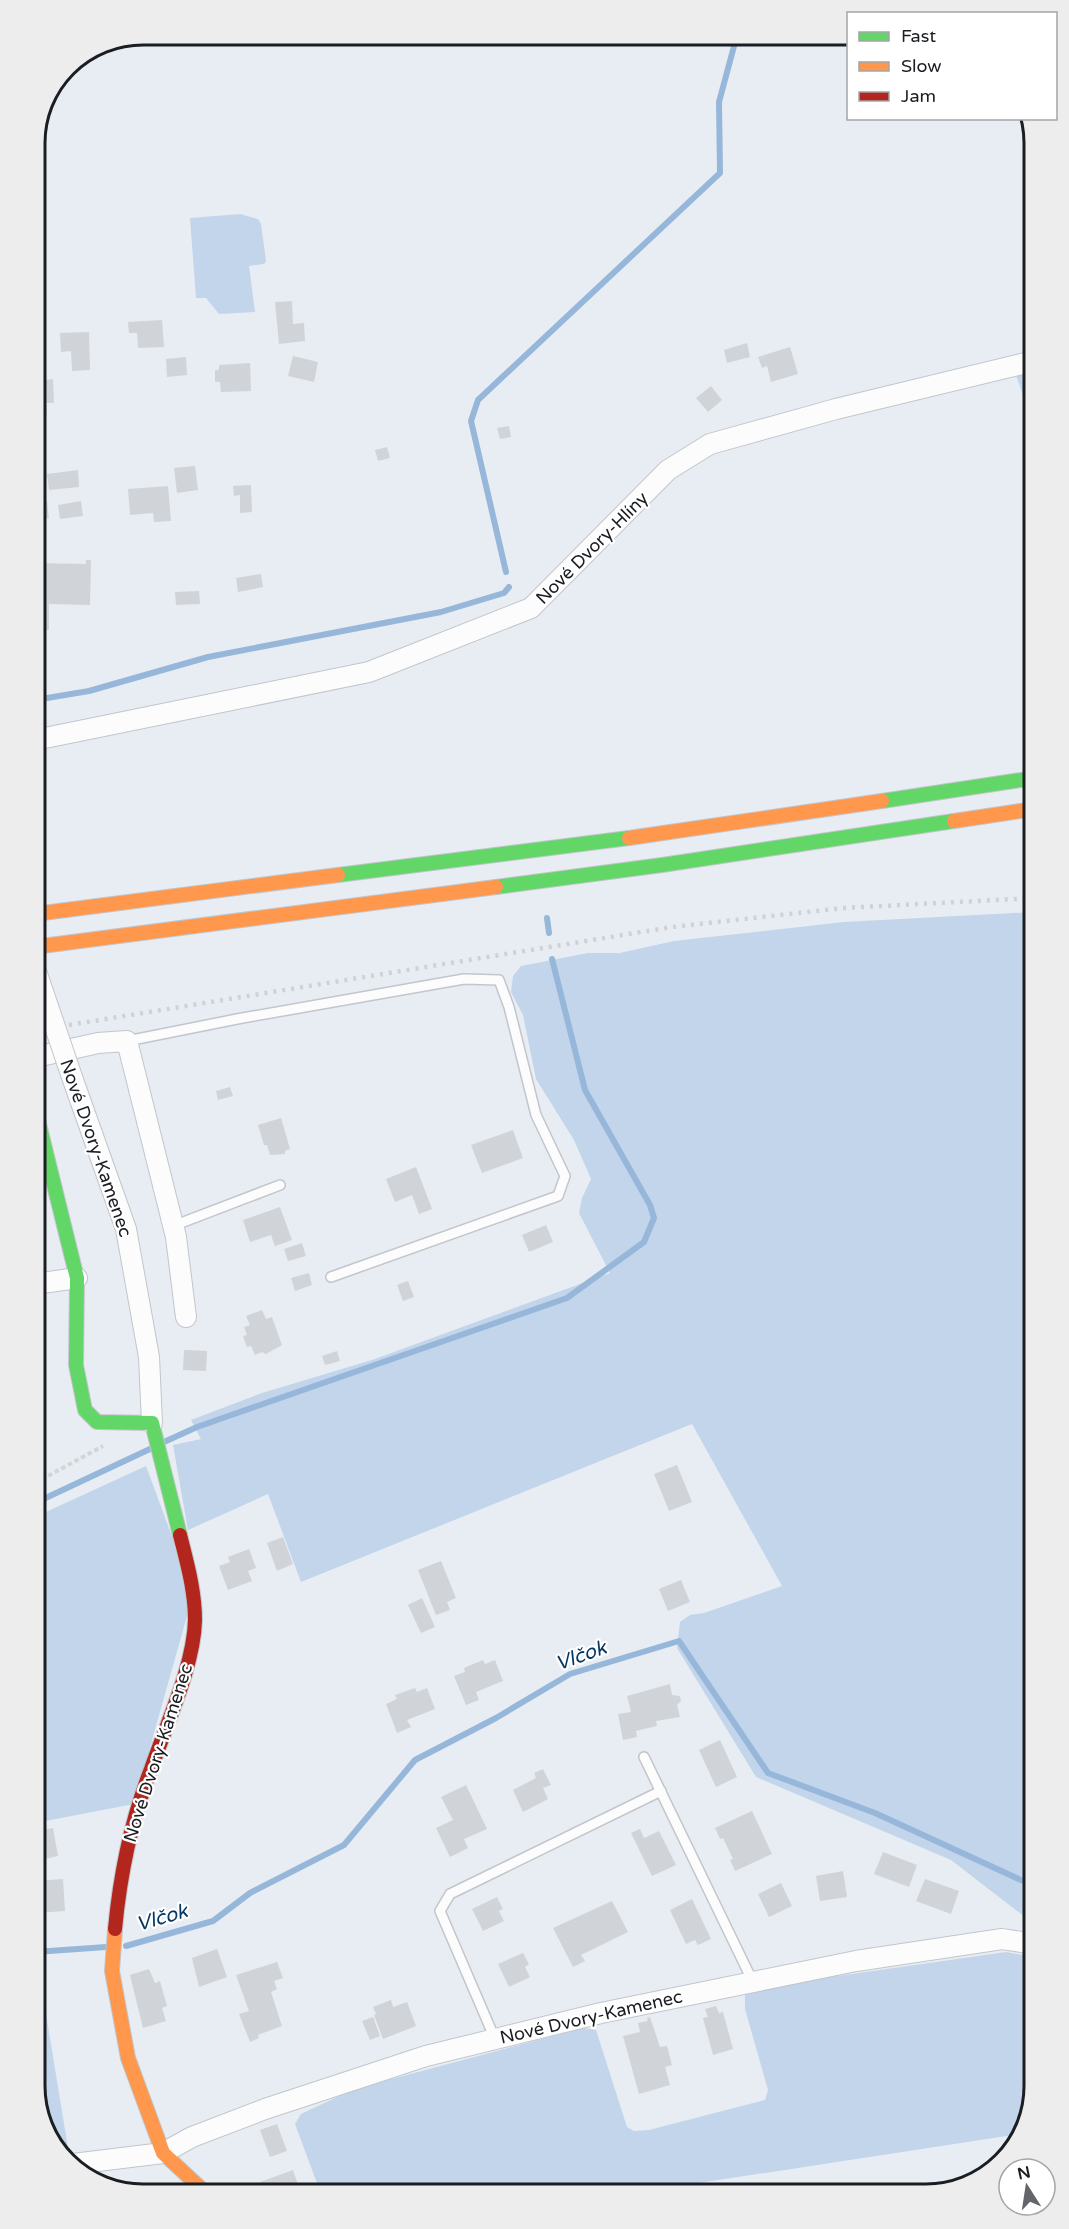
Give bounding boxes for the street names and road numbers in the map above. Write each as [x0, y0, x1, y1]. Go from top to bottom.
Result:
street label: Nové Dvory-Hlíny [531, 487, 653, 609]
street label: Nové Dvory-Kamenec [55, 1056, 137, 1240]
street label: Nové Dvory-Kamenec [119, 1661, 197, 1845]
street label: Nové Dvory-Kamenec [498, 1985, 684, 2049]

